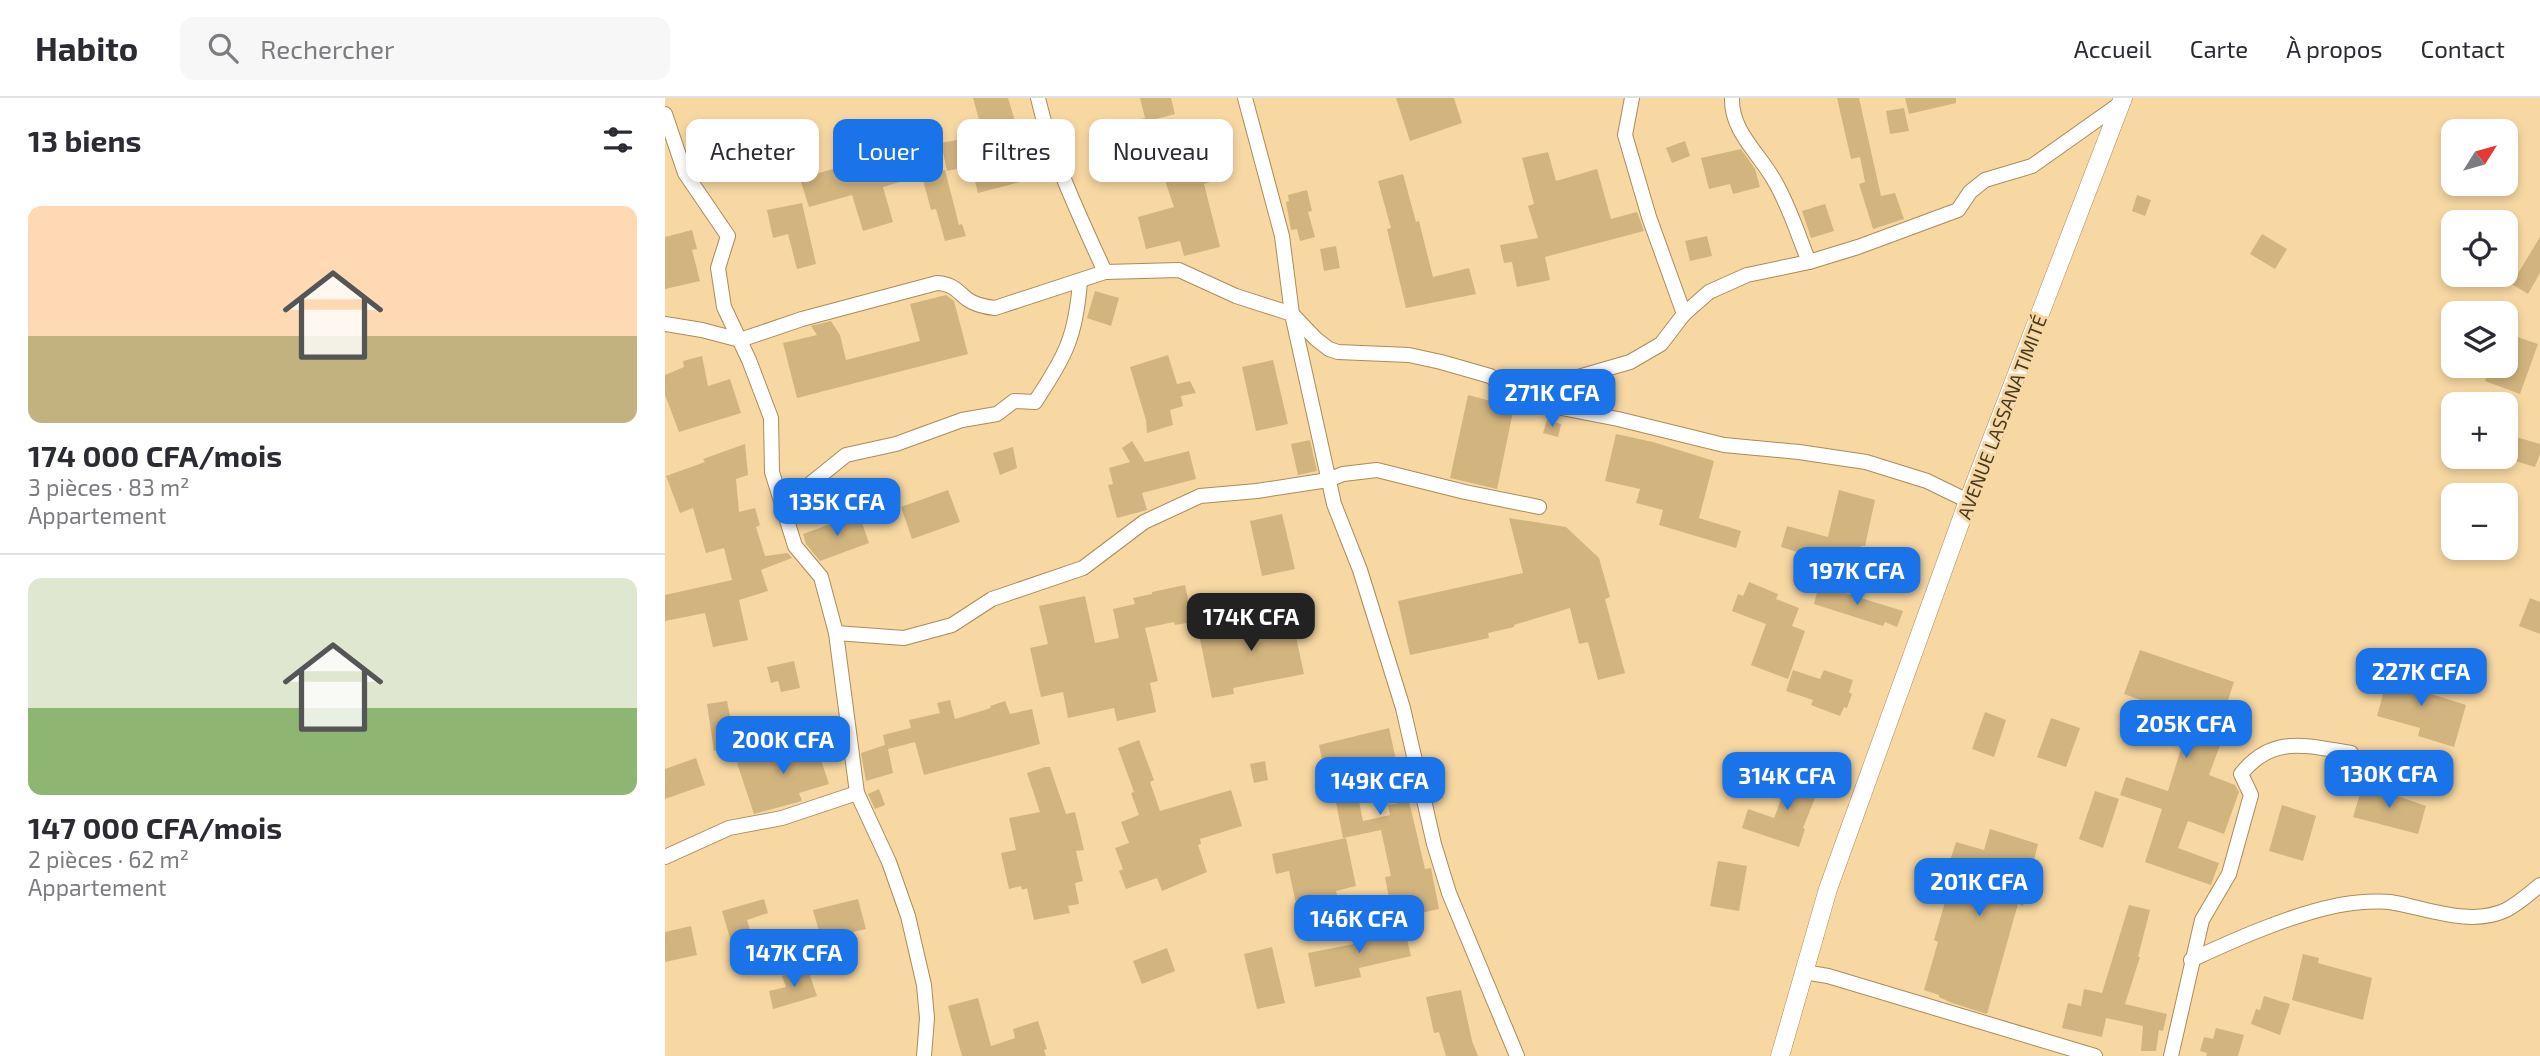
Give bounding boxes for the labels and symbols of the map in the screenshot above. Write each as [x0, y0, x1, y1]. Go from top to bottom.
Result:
north arrow [2441, 119, 2518, 196]
street label: AVENUE LASSANA TIMITÉ [1952, 311, 2051, 522]
pin: 271K CFA [1480, 370, 1624, 429]
pin: 135K CFA [765, 478, 909, 538]
pin: 197K CFA [1785, 547, 1929, 607]
pin: 174K CFA [1179, 594, 1323, 653]
pin: 227K CFA [2349, 648, 2493, 708]
pin: 205K CFA [2114, 700, 2258, 760]
pin: 200K CFA [711, 716, 855, 776]
pin: 130K CFA [2317, 750, 2461, 810]
pin: 314K CFA [1715, 752, 1859, 812]
pin: 149K CFA [1308, 758, 1452, 817]
pin: 201K CFA [1907, 858, 2051, 918]
pin: 146K CFA [1287, 896, 1431, 955]
pin: 147K CFA [722, 930, 866, 989]

